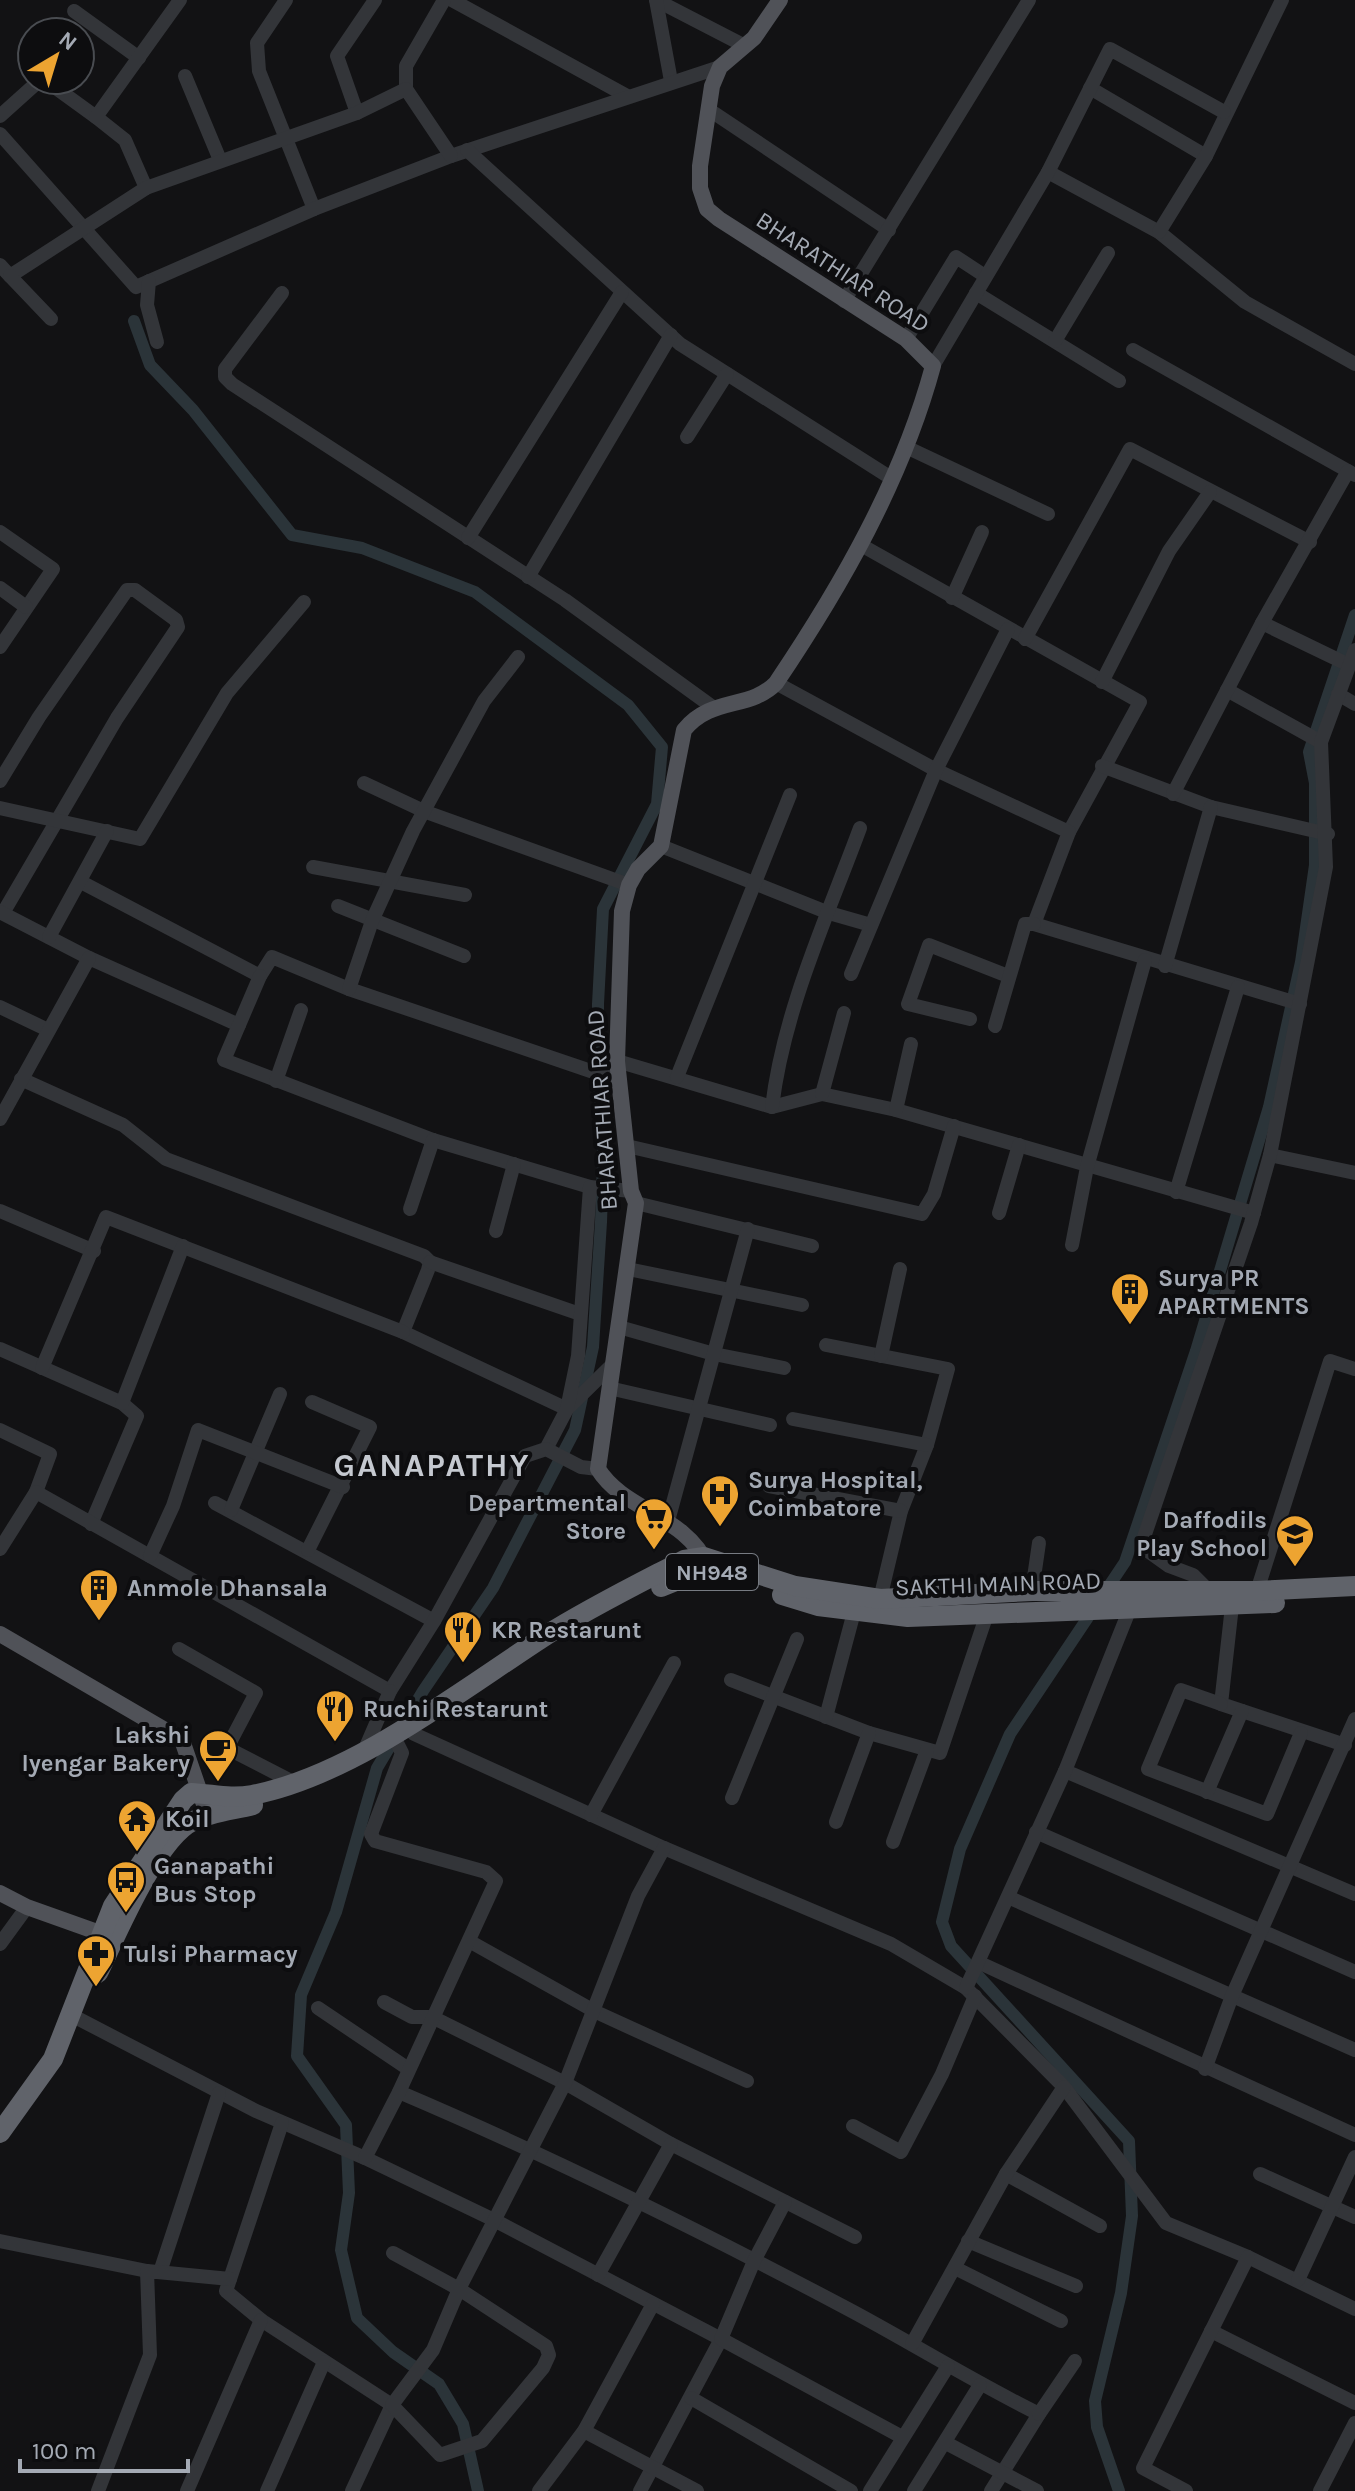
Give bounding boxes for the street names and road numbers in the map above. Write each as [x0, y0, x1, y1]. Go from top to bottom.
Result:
street label: BHARATHIAR ROAD [751, 206, 935, 338]
street label: BHARATHIAR ROAD [581, 1009, 623, 1211]
road number: NH948 [666, 1554, 758, 1590]
street label: SAKTHI MAIN ROAD [895, 1566, 1101, 1602]

